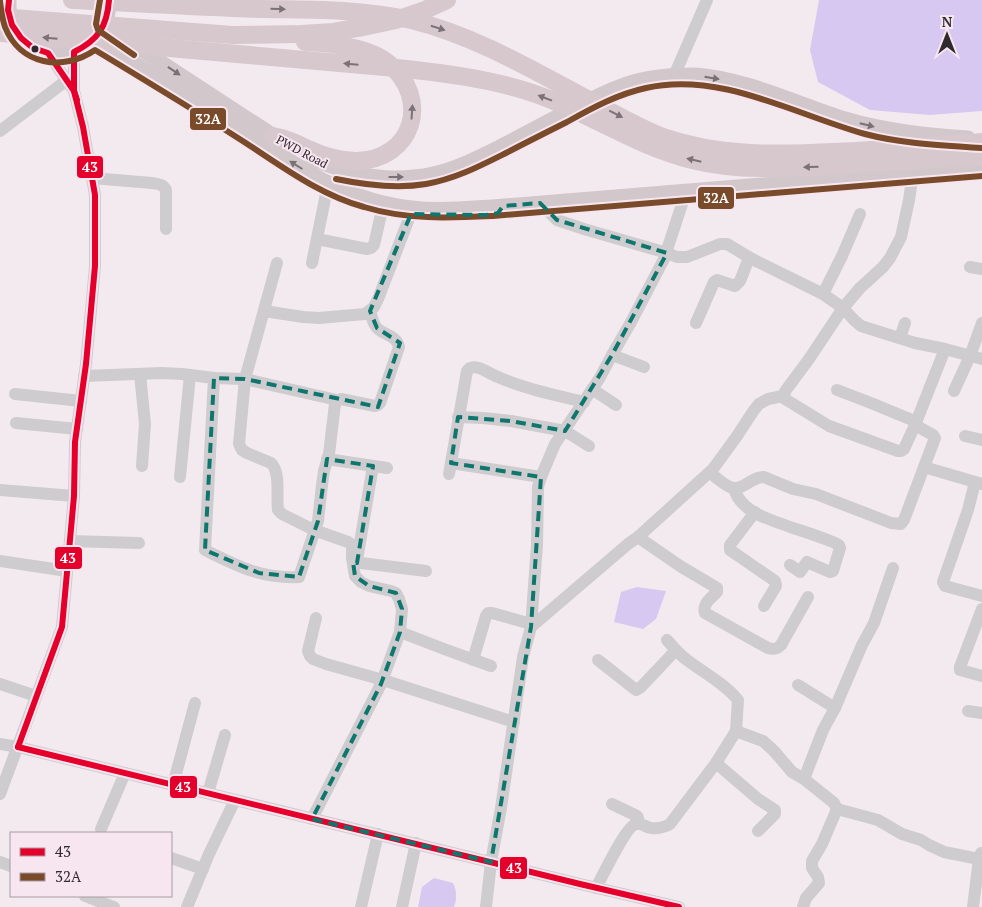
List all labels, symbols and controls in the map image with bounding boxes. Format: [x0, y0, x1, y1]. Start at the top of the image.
one-way arrow [270, 5, 286, 13]
north arrow [922, 10, 972, 60]
text: N [942, 12, 953, 31]
one-way arrow [431, 25, 446, 32]
one-way arrow [41, 33, 57, 41]
unlabelled marker [30, 44, 40, 54]
one-way arrow [343, 60, 359, 68]
one-way arrow [168, 66, 181, 76]
one-way arrow [704, 74, 720, 82]
one-way arrow [537, 94, 552, 102]
one-way arrow [409, 104, 417, 120]
line badge: 32A [189, 107, 227, 131]
text: 32A [195, 109, 222, 128]
one-way arrow [609, 110, 623, 118]
one-way arrow [860, 121, 875, 129]
street label: PWD Road [274, 132, 331, 172]
line badge: 43 [76, 155, 104, 179]
one-way arrow [687, 156, 702, 164]
text: 43 [82, 157, 98, 176]
one-way arrow [290, 161, 303, 170]
one-way arrow [803, 163, 819, 171]
one-way arrow [388, 173, 404, 181]
line badge: 32A [697, 186, 735, 210]
text: 32A [703, 188, 730, 207]
line badge: 43 [54, 546, 83, 570]
text: 43 [60, 548, 76, 567]
line badge: 43 [169, 775, 198, 799]
text: 43 [175, 777, 191, 796]
legend [10, 832, 172, 897]
text: 43 [55, 841, 71, 861]
line badge: 43 [499, 856, 528, 880]
text: 43 [506, 858, 522, 877]
text: 32A [55, 866, 82, 886]

